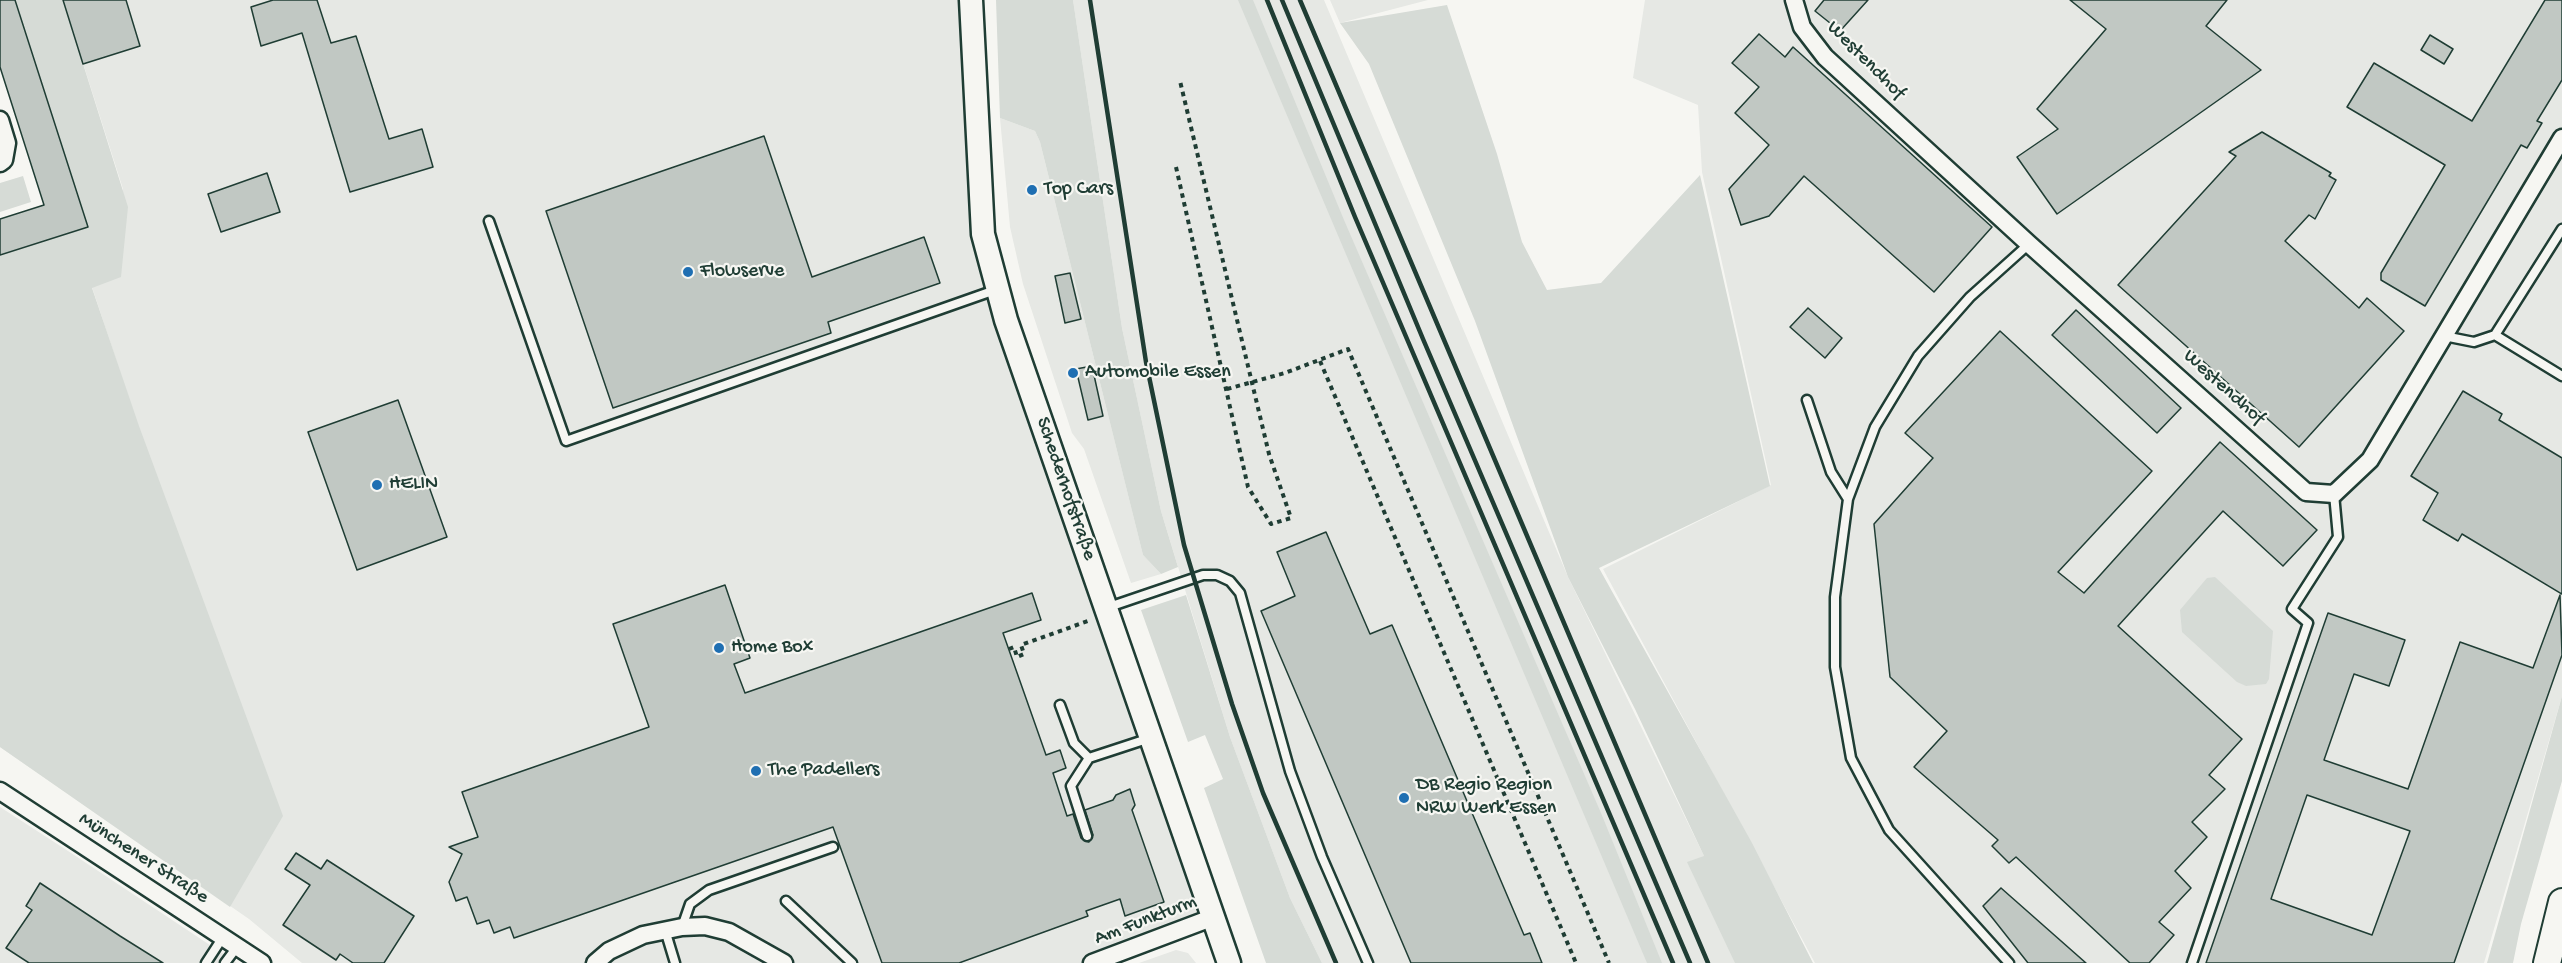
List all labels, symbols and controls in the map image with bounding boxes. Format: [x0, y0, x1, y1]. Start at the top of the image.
street label: Westendhof [1821, 17, 1909, 105]
place label: Top Cars [1044, 178, 1113, 202]
marker: Top Cars [1025, 183, 1039, 197]
place label: Flowserve [700, 260, 784, 284]
marker: Flowserve [681, 265, 695, 279]
street label: Westendhof [2177, 345, 2269, 431]
place label: Automobile Essen [1085, 361, 1231, 385]
marker: Automobile Essen [1066, 366, 1080, 380]
street label: Schederhofstraße [1029, 414, 1101, 564]
place label: HELIN [389, 473, 438, 497]
marker: HELIN [370, 478, 384, 492]
place label: Home Box [731, 636, 813, 660]
marker: Home Box [712, 641, 726, 655]
place label: The Padellers [768, 759, 879, 783]
marker: The Padellers [749, 764, 763, 778]
place label: DB Regio Region NRW Werk Essen [1416, 774, 1556, 821]
marker: DB Regio Region NRW Werk Essen [1397, 791, 1411, 805]
street label: Münchener Straße [73, 808, 213, 910]
street label: Am Funkturm [1091, 891, 1201, 951]

